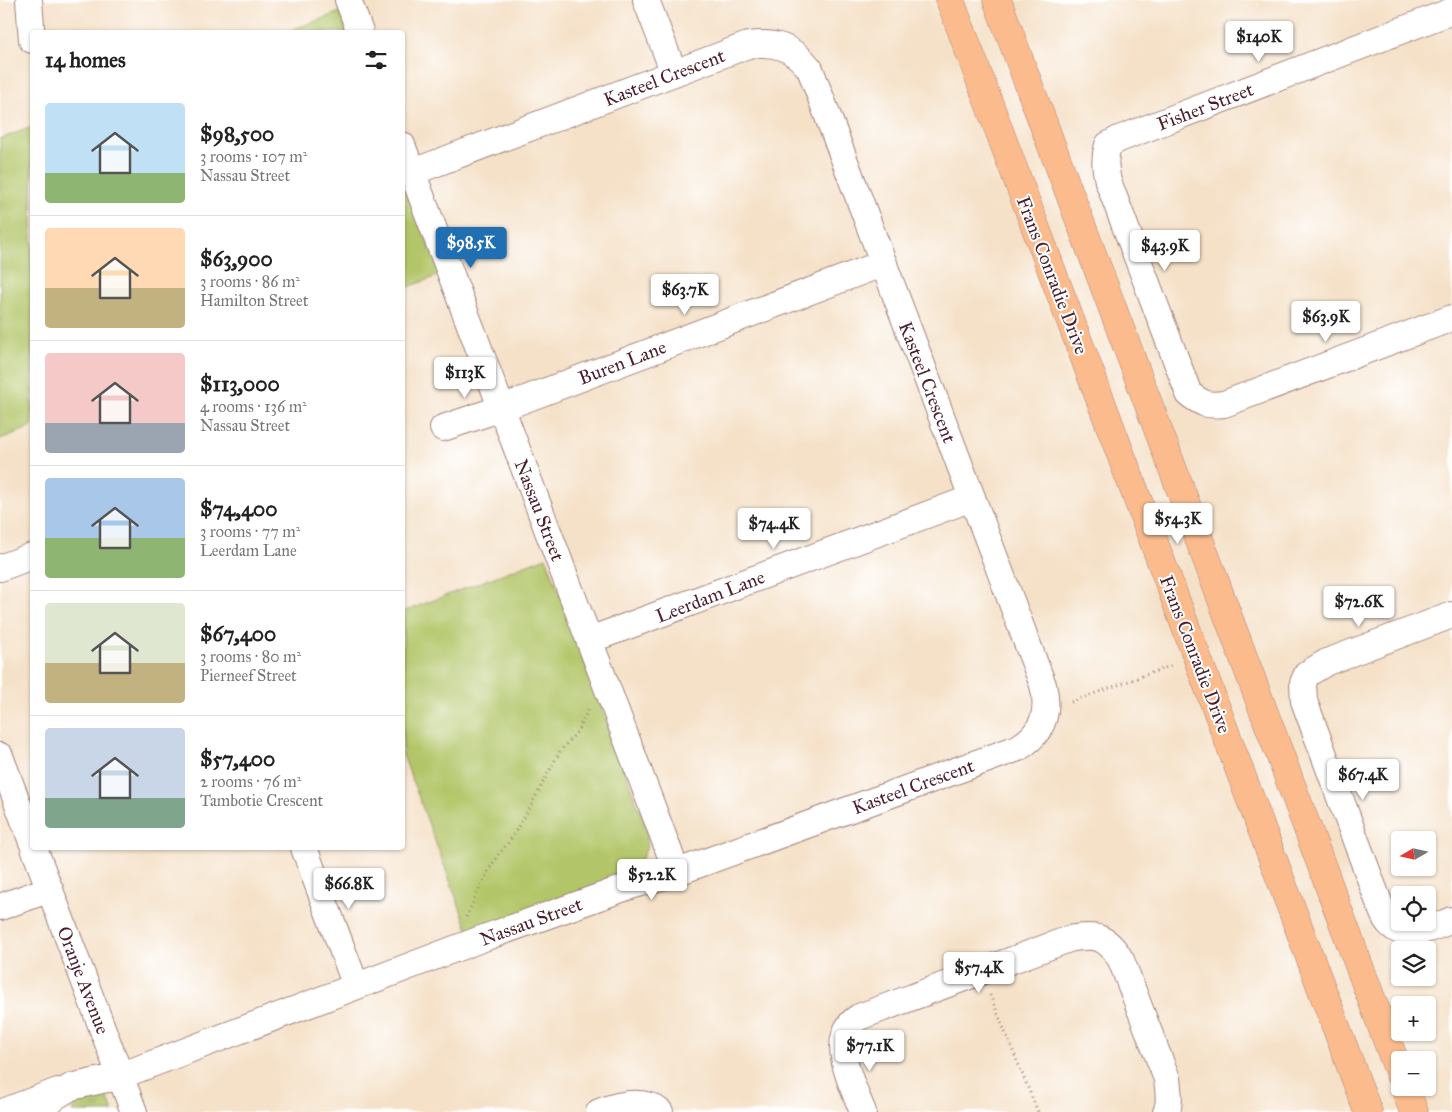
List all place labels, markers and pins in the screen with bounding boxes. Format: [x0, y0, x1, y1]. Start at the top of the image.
pin: $140K [1224, 20, 1294, 63]
pin: $98.5K [430, 226, 512, 269]
pin: $43.9K [1124, 230, 1206, 272]
pin: $63.7K [644, 274, 726, 316]
pin: $63.9K [1285, 300, 1367, 343]
pin: $113K [430, 356, 500, 399]
pin: $54.3K [1137, 502, 1219, 545]
pin: $74.4K [733, 508, 815, 550]
pin: $72.6K [1318, 586, 1400, 628]
pin: $67.4K [1322, 758, 1404, 801]
pin: $52.2K [611, 858, 693, 901]
pin: $66.8K [308, 868, 390, 910]
pin: $57.4K [938, 952, 1020, 994]
pin: $77.1K [829, 1030, 911, 1072]

